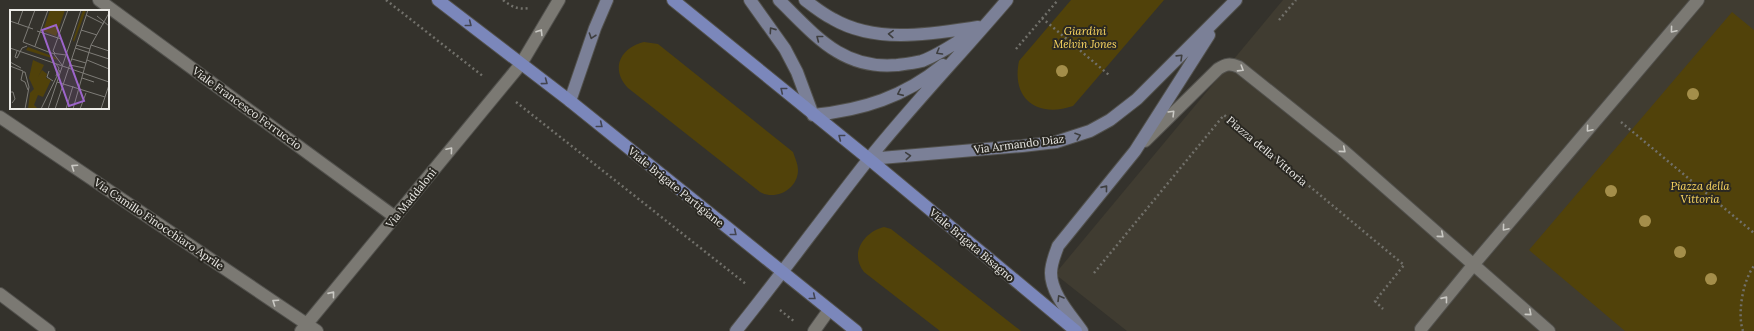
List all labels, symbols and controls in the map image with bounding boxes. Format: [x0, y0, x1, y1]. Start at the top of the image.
inset map [10, 10, 109, 109]
one-way arrow [464, 19, 471, 26]
park label: Giardini Melvin Jones [1053, 24, 1117, 51]
one-way arrow [1671, 25, 1678, 32]
one-way arrow [770, 27, 777, 34]
one-way arrow [535, 29, 543, 36]
one-way arrow [888, 29, 894, 38]
one-way arrow [589, 33, 597, 40]
one-way arrow [816, 36, 823, 43]
one-way arrow [936, 48, 943, 55]
one-way arrow [1175, 54, 1183, 62]
street label: Viale Francesco Ferruccio [189, 63, 304, 152]
one-way arrow [1237, 64, 1244, 71]
one-way arrow [541, 78, 548, 85]
one-way arrow [780, 88, 787, 95]
one-way arrow [897, 88, 905, 96]
one-way arrow [1167, 110, 1175, 118]
street label: Piazza della Vittoria [1224, 113, 1310, 189]
one-way arrow [596, 121, 603, 128]
one-way arrow [1586, 124, 1593, 131]
street label: Via Armando Diaz [972, 131, 1065, 157]
one-way arrow [1074, 132, 1081, 140]
one-way arrow [838, 135, 845, 142]
street label: Viale Brigate Partigiane [624, 143, 727, 230]
one-way arrow [1338, 145, 1345, 152]
one-way arrow [446, 147, 453, 155]
one-way arrow [905, 151, 911, 160]
one-way arrow [71, 164, 78, 172]
street label: Via Maddaloni [382, 165, 439, 231]
street label: Via Camillo Finocchiaro Aprile [91, 175, 227, 273]
park label: Piazza della Vittoria [1670, 179, 1730, 206]
one-way arrow [1101, 186, 1108, 193]
street label: Viale Brigata Bisagno [926, 205, 1017, 285]
one-way arrow [1502, 223, 1509, 230]
one-way arrow [730, 229, 737, 236]
one-way arrow [1436, 231, 1443, 238]
one-way arrow [328, 291, 335, 298]
one-way arrow [809, 292, 816, 299]
one-way arrow [1058, 295, 1065, 302]
one-way arrow [1441, 296, 1448, 303]
one-way arrow [272, 299, 279, 307]
one-way arrow [1524, 309, 1531, 316]

